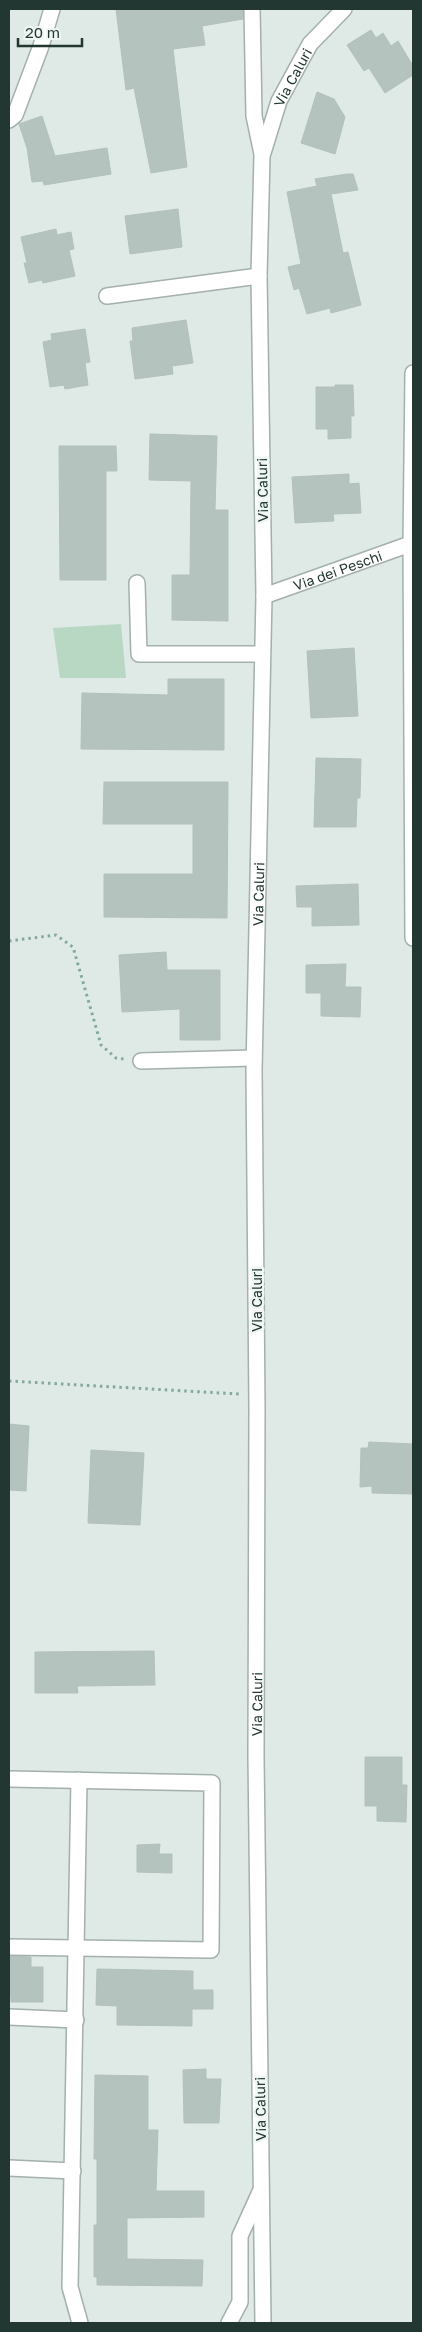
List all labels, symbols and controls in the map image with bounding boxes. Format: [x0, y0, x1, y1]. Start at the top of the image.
scale bar [18, 15, 81, 47]
text: 20 m [25, 23, 60, 41]
street label: Via Caluri [269, 45, 315, 108]
street label: Via Caluri [253, 458, 271, 522]
street label: Via dei Peschi [291, 546, 384, 593]
street label: Via Caluri [249, 862, 267, 926]
street label: Via Caluri [248, 1268, 265, 1332]
street label: Via Caluri [248, 1672, 265, 1736]
street label: Via Caluri [251, 2077, 269, 2141]

